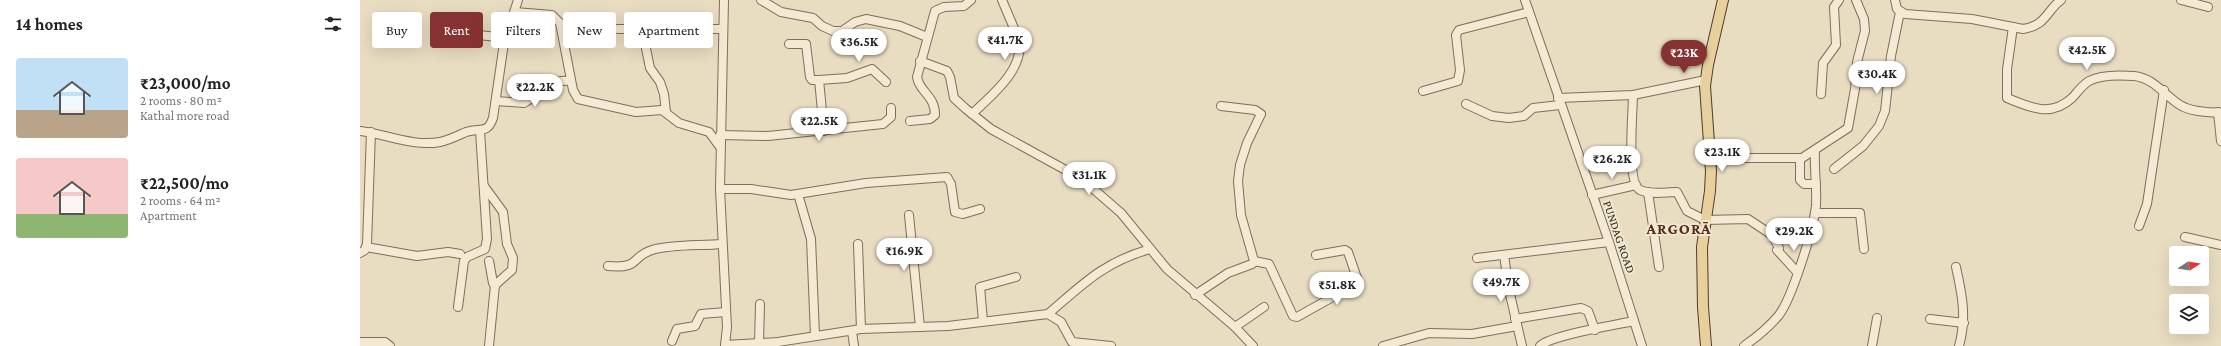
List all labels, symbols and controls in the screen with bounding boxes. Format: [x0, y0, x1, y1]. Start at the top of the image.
chip: Buy [372, 12, 422, 48]
chip: Rent [430, 12, 483, 48]
chip: Filters [491, 12, 555, 48]
chip: New [563, 12, 616, 48]
chip: Apartment [624, 12, 713, 48]
icon: filters [322, 13, 344, 35]
text: 14 homes [16, 15, 83, 34]
pin: ₹41.7K [972, 27, 1038, 61]
pin: ₹36.5K [826, 29, 892, 63]
text: ₹41.7K [987, 32, 1023, 47]
text: ₹36.5K [840, 34, 878, 49]
pin: ₹42.5K [2054, 37, 2120, 71]
pin: ₹23K [1660, 40, 1708, 74]
text: ₹42.5K [2068, 42, 2106, 57]
text: ₹23K [1670, 45, 1698, 60]
pin: ₹30.4K [1844, 61, 1910, 95]
text: ₹30.4K [1857, 66, 1897, 81]
icon: home [48, 74, 96, 122]
text: ₹23,000/mo [140, 74, 231, 93]
pin: ₹22.2K [502, 74, 568, 108]
text: ₹22.2K [516, 79, 554, 94]
text: 2 rooms · 80 m² [140, 93, 222, 108]
text: Kathal more road [140, 108, 230, 123]
pin: ₹22.5K [786, 108, 852, 142]
text: ₹22.5K [800, 113, 838, 128]
pin: ₹23.1K [1689, 139, 1755, 173]
text: ₹23.1K [1704, 144, 1740, 159]
pin: ₹26.2K [1579, 146, 1645, 180]
text: ₹26.2K [1593, 151, 1631, 166]
pin: ₹31.1K [1056, 162, 1122, 196]
text: ₹31.1K [1072, 167, 1106, 182]
icon: home [48, 174, 96, 222]
text: ₹22,500/mo [140, 174, 229, 193]
text: 2 rooms · 64 m² [140, 193, 221, 208]
street label: PUNDAG ROAD [1600, 199, 1638, 275]
text: Apartment [140, 208, 197, 223]
pin: ₹29.2K [1761, 218, 1827, 252]
district label: ARGORĀ [1646, 220, 1711, 237]
text: ₹29.2K [1775, 223, 1813, 238]
pin: ₹16.9K [871, 238, 937, 272]
text: ₹16.9K [885, 243, 923, 258]
north arrow [2169, 246, 2209, 286]
map controls [2169, 246, 2209, 334]
pin: ₹49.7K [1468, 269, 1534, 303]
pin: ₹51.8K [1304, 272, 1370, 306]
text: ₹49.7K [1482, 274, 1520, 289]
text: ₹51.8K [1318, 277, 1356, 292]
button: layers [2169, 294, 2209, 334]

